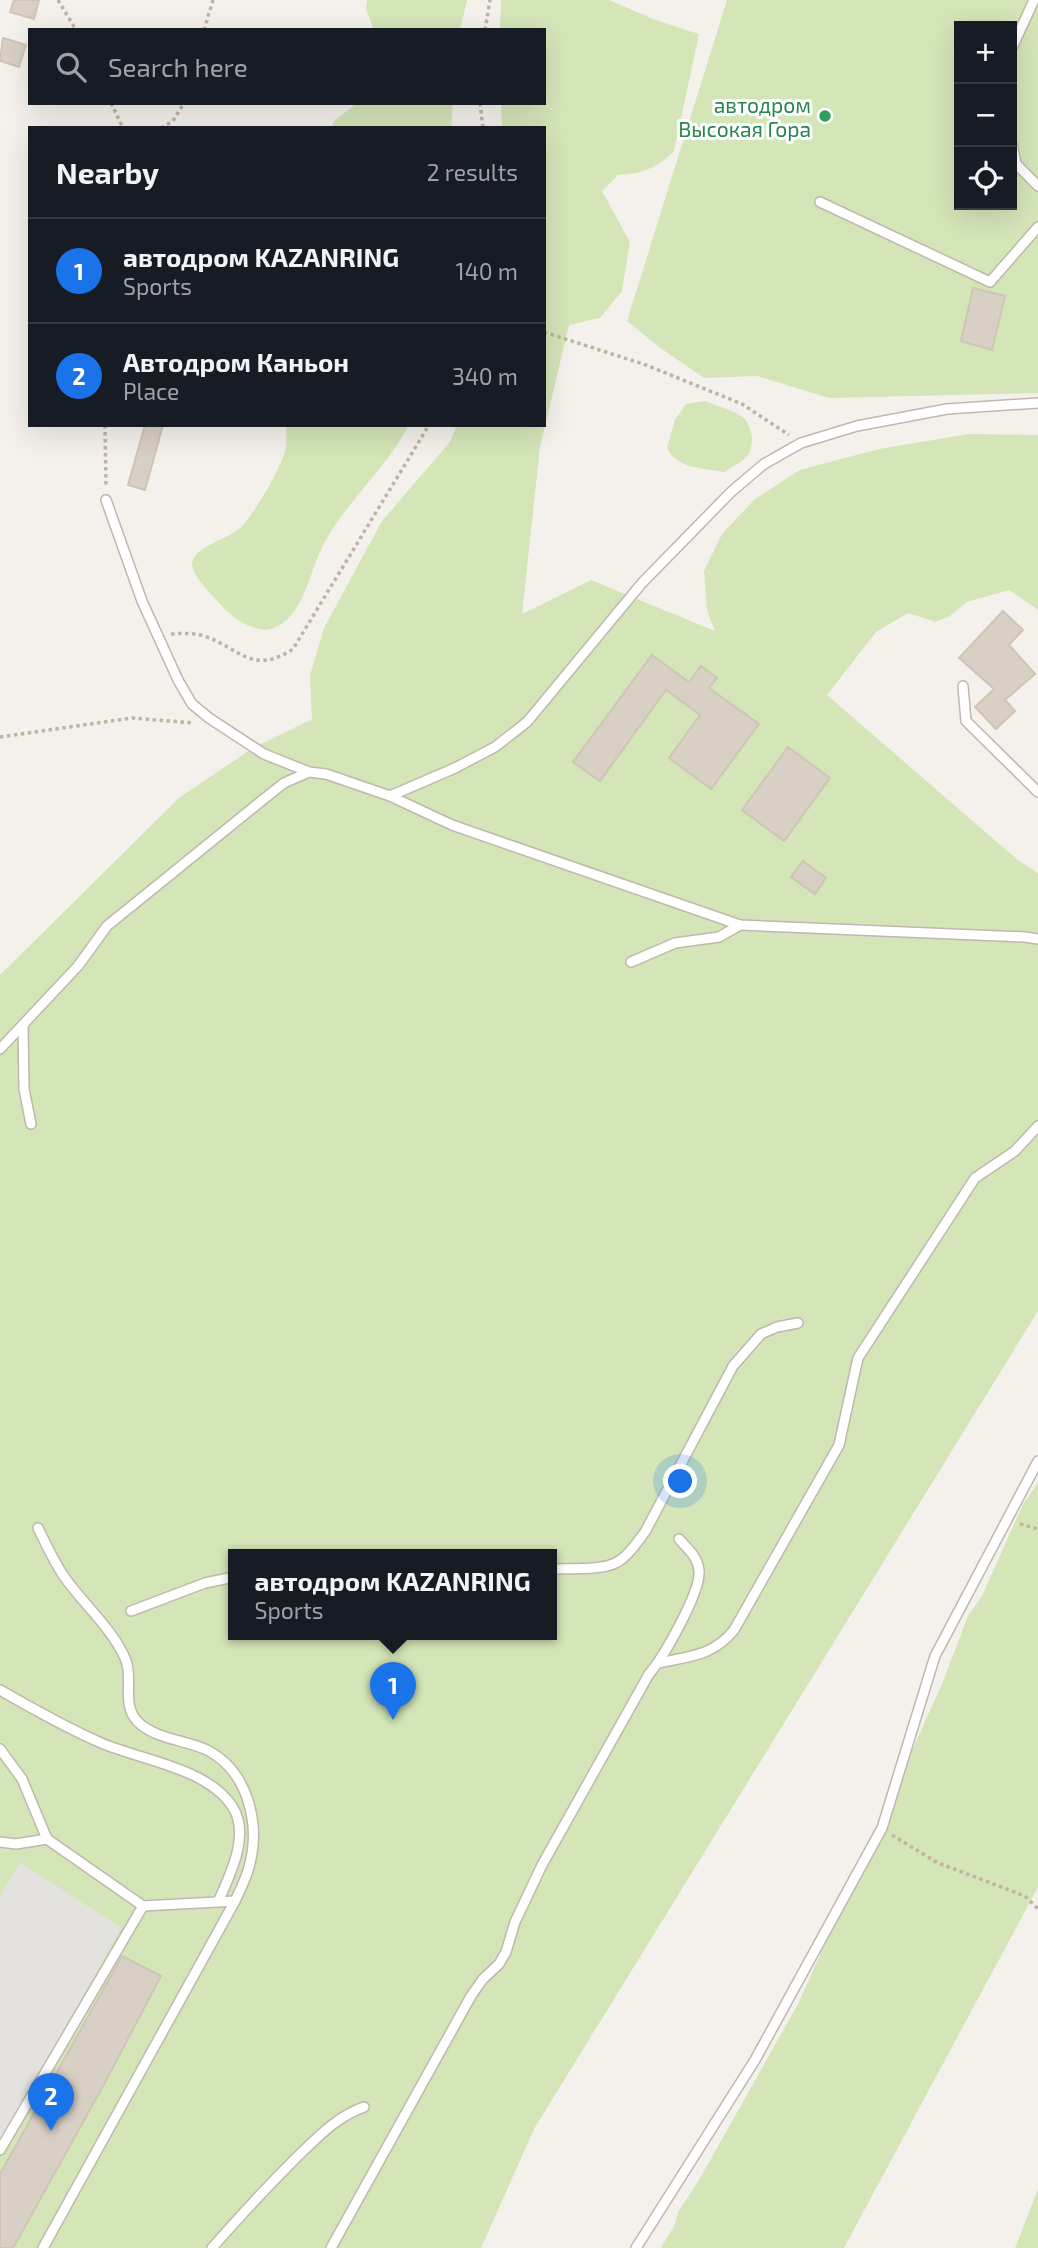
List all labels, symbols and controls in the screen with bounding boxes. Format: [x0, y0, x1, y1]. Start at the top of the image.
map controls [954, 21, 1017, 210]
button: + [954, 21, 1017, 84]
search box [28, 28, 546, 105]
icon: search [52, 48, 90, 86]
text: Search here [108, 51, 248, 82]
button: − [954, 84, 1017, 147]
place label: автодром Высокая Гора [678, 92, 811, 141]
marker: автодром Высокая Гора [817, 108, 833, 124]
button: locate [954, 147, 1017, 210]
text: Nearby [56, 154, 159, 190]
text: 2 results [427, 158, 518, 186]
text: автодром KAZANRING [123, 241, 399, 272]
text: 1 [74, 257, 84, 285]
text: 140 m [456, 257, 518, 285]
text: Sports [123, 272, 192, 300]
text: Автодром Каньон [123, 346, 349, 377]
text: 2 [72, 362, 86, 390]
text: 340 m [452, 362, 518, 390]
text: Place [123, 377, 179, 405]
your location [663, 1464, 697, 1498]
popup [228, 1549, 557, 1640]
text: автодром KAZANRING [254, 1565, 531, 1596]
text: Sports [254, 1596, 323, 1624]
pin: 1 [370, 1662, 416, 1720]
pin: 2 [28, 2073, 74, 2131]

